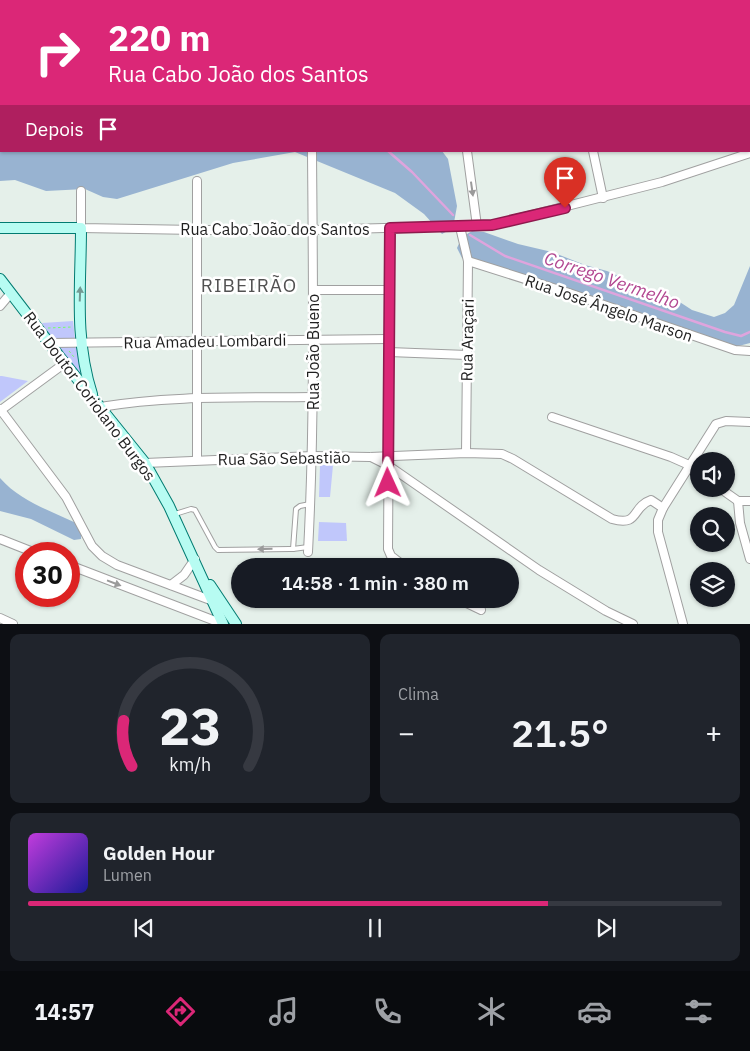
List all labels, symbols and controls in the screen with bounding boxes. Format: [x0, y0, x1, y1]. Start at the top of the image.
text: 220 m [108, 15, 211, 61]
icon: right [25, 20, 90, 85]
text: Rua Cabo João dos Santos [108, 59, 369, 88]
icon: arrive [94, 115, 122, 143]
text: Depois [25, 117, 84, 141]
pin [544, 157, 586, 208]
icon: arrive [551, 164, 579, 192]
one-way arrow [468, 181, 476, 197]
street label: Rua Cabo João dos Santos [180, 219, 370, 239]
water label: Corrego Vermelho [541, 246, 683, 314]
street label: Rua José Ângelo Marson [523, 270, 695, 346]
district label: RIBEIRÃO [201, 273, 297, 297]
one-way arrow [77, 285, 85, 301]
street label: Rua João Bueno [303, 294, 323, 410]
street label: Rua Araçari [456, 298, 478, 382]
street label: Rua Doutor Coriolano Burgos [20, 307, 160, 485]
street label: Rua Amadeu Lombardi [123, 330, 287, 352]
street label: Rua São Sebastião [217, 447, 351, 469]
map controls [690, 452, 735, 607]
button: sound [690, 452, 735, 497]
position arrow [361, 456, 413, 508]
button: search [690, 507, 735, 552]
speed limit sign: 30 [15, 542, 80, 607]
one-way arrow [256, 546, 272, 554]
button: layers [690, 562, 735, 607]
text: 14:58 · 1 min · 380 m [281, 571, 469, 595]
one-way arrow [107, 579, 122, 587]
text: Clima [398, 684, 439, 704]
text: 23 [159, 692, 221, 759]
text: 21.5° [511, 708, 609, 757]
text: − [398, 714, 415, 751]
text: + [705, 714, 722, 751]
text: km/h [169, 753, 211, 776]
text: Golden Hour [103, 841, 215, 865]
text: Lumen [103, 865, 152, 885]
icon: previous [130, 914, 158, 942]
icon: pause [361, 914, 389, 942]
icon: next [592, 914, 620, 942]
icon: directions [163, 994, 198, 1029]
icon: music [266, 994, 301, 1029]
icon: phone [370, 994, 405, 1029]
icon: climate [474, 994, 509, 1029]
icon: car [577, 994, 612, 1029]
icon: filters [681, 994, 716, 1029]
text: 14:57 [34, 997, 94, 1026]

